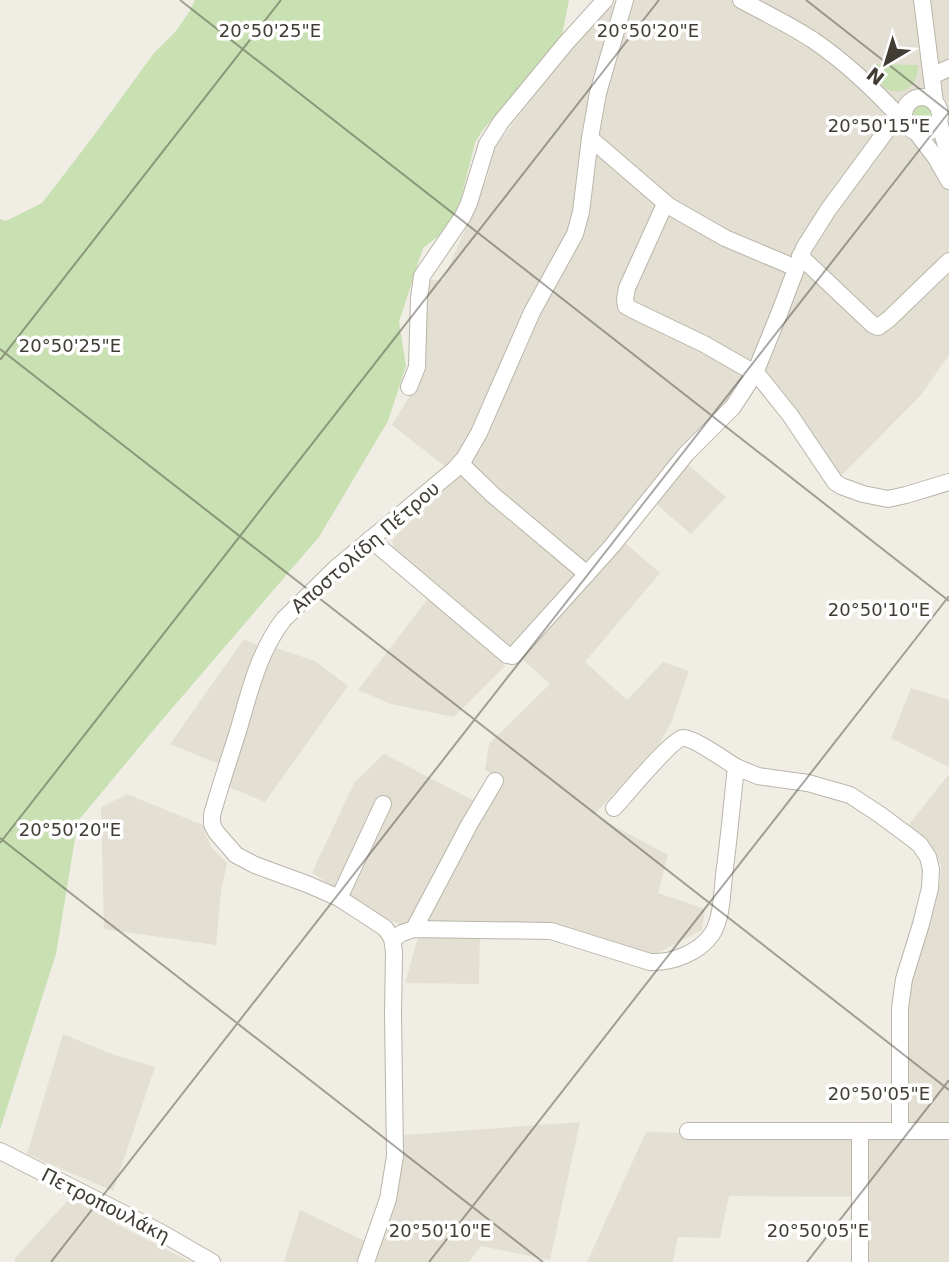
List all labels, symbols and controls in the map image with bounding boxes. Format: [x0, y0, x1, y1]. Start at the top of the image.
text: 20°50'25"E [219, 20, 321, 41]
text: 20°50'20"E [597, 20, 699, 41]
north arrow [851, 28, 921, 98]
text: N [862, 63, 889, 90]
text: 20°50'15"E [828, 115, 930, 136]
text: 20°50'25"E [19, 335, 121, 356]
street label: Αποστολίδη Πέτρου [286, 477, 444, 617]
text: 20°50'10"E [828, 599, 930, 620]
text: 20°50'20"E [19, 819, 121, 840]
text: 20°50'05"E [828, 1083, 930, 1104]
street label: Πετροπουλάκη [38, 1163, 174, 1247]
text: 20°50'10"E [389, 1220, 491, 1241]
text: 20°50'05"E [767, 1220, 869, 1241]

